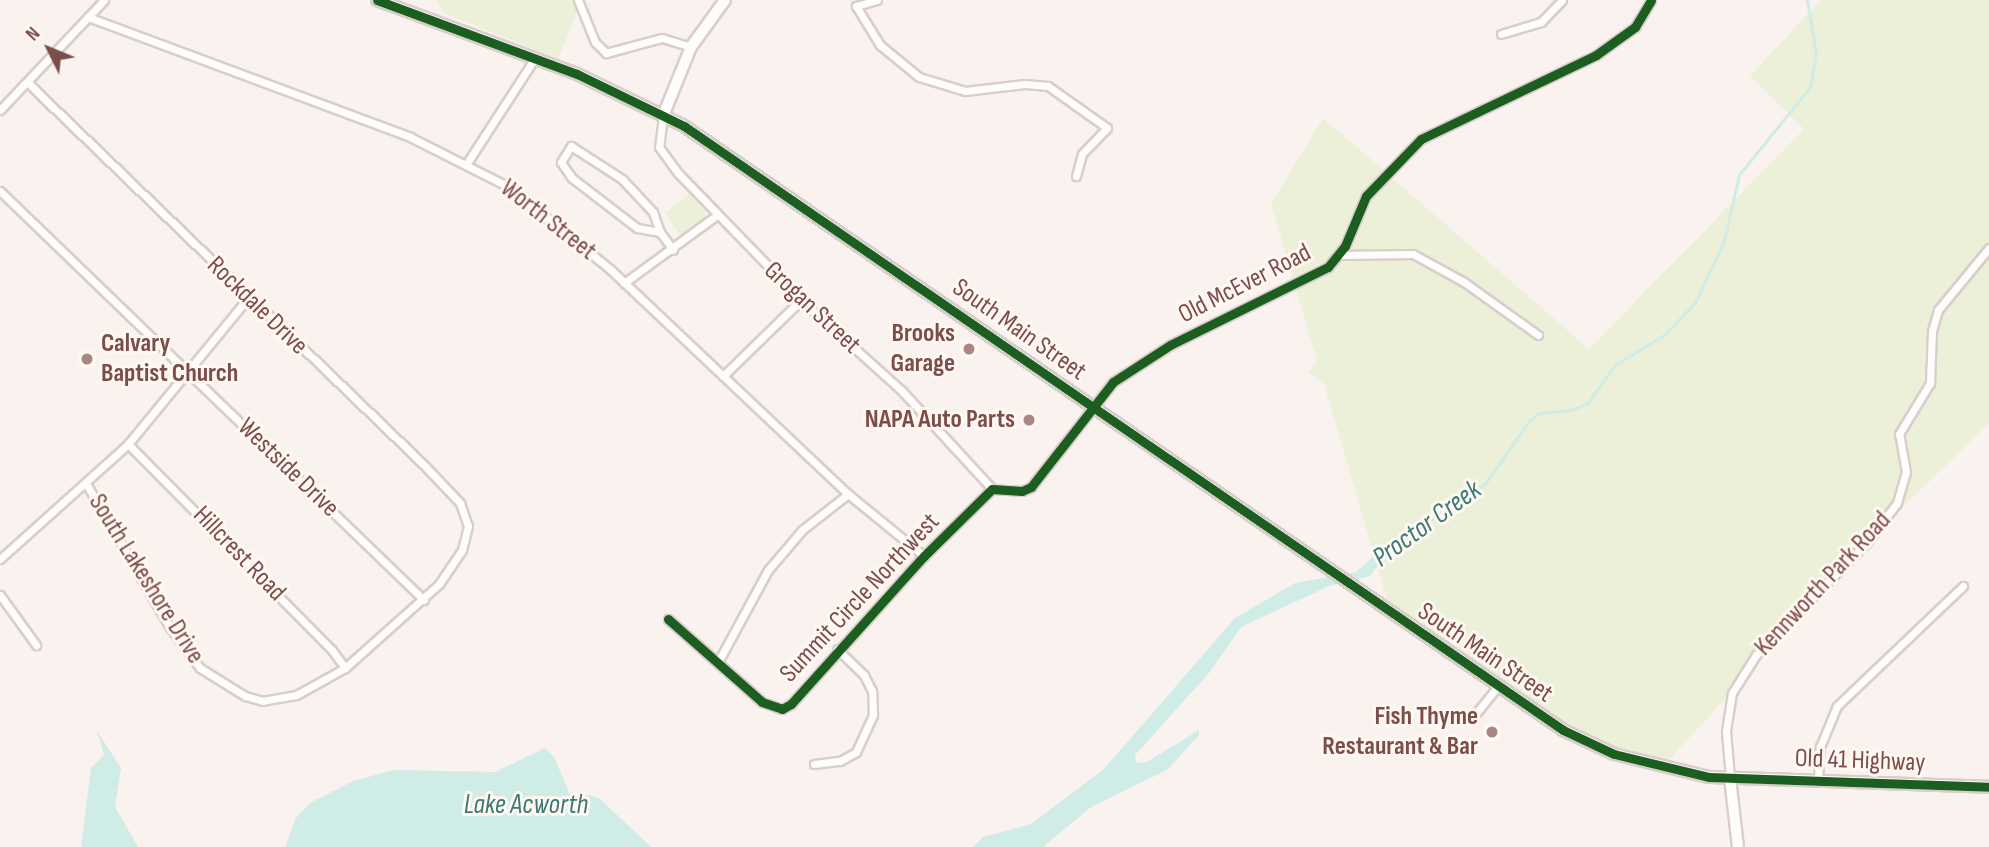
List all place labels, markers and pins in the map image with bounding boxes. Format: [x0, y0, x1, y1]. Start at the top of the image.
place label: Brooks Garage [891, 318, 955, 380]
place label: Calvary Baptist Church [101, 328, 238, 390]
marker: Brooks Garage [961, 341, 977, 357]
marker: Calvary Baptist Church [79, 351, 95, 367]
place label: NAPA Auto Parts [865, 404, 1015, 436]
marker: NAPA Auto Parts [1021, 412, 1037, 428]
place label: Fish Thyme Restaurant & Bar [1322, 701, 1478, 762]
marker: Fish Thyme Restaurant & Bar [1484, 724, 1500, 740]

